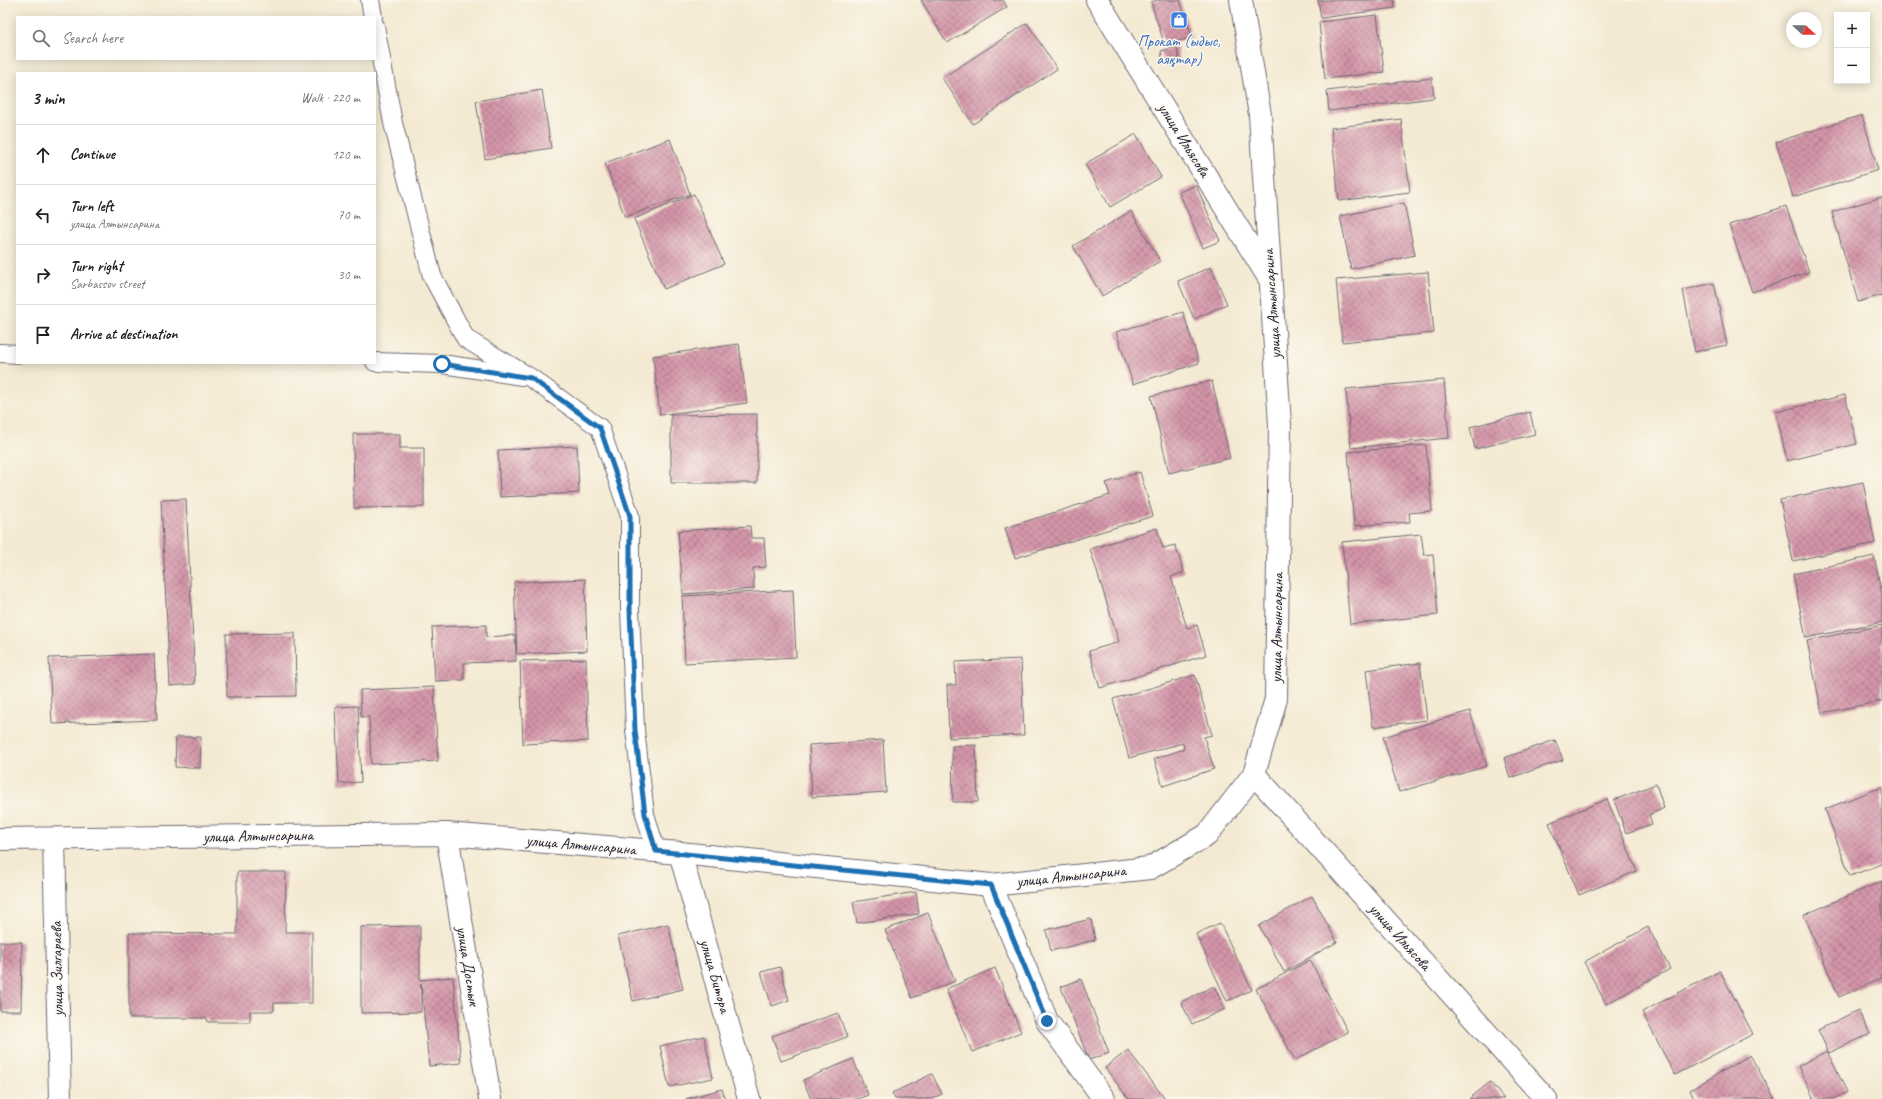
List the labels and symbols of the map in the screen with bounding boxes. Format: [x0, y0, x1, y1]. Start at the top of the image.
shop icon: Прокат (ыдыс, аяқтар) [1169, 10, 1189, 30]
north arrow [1786, 12, 1822, 48]
place label: Прокат (ыдыс, аяқтар) [1137, 31, 1221, 69]
street label: улица Ильясова [1153, 98, 1215, 182]
street label: улица Алтынсарина [1258, 247, 1286, 361]
route start [433, 355, 451, 373]
street label: улица Алтынсарина [1266, 571, 1288, 684]
street label: улица Алтынсарина [202, 825, 315, 847]
street label: улица Алтынсарина [524, 830, 638, 860]
street label: улица Алтынсарина [1014, 860, 1128, 892]
street label: улица Ильясова [1364, 899, 1436, 976]
street label: улица Зилгараева [46, 920, 68, 1017]
street label: улица Достык [452, 924, 484, 1009]
street label: улица Битора [695, 936, 735, 1017]
route end [1038, 1012, 1056, 1030]

